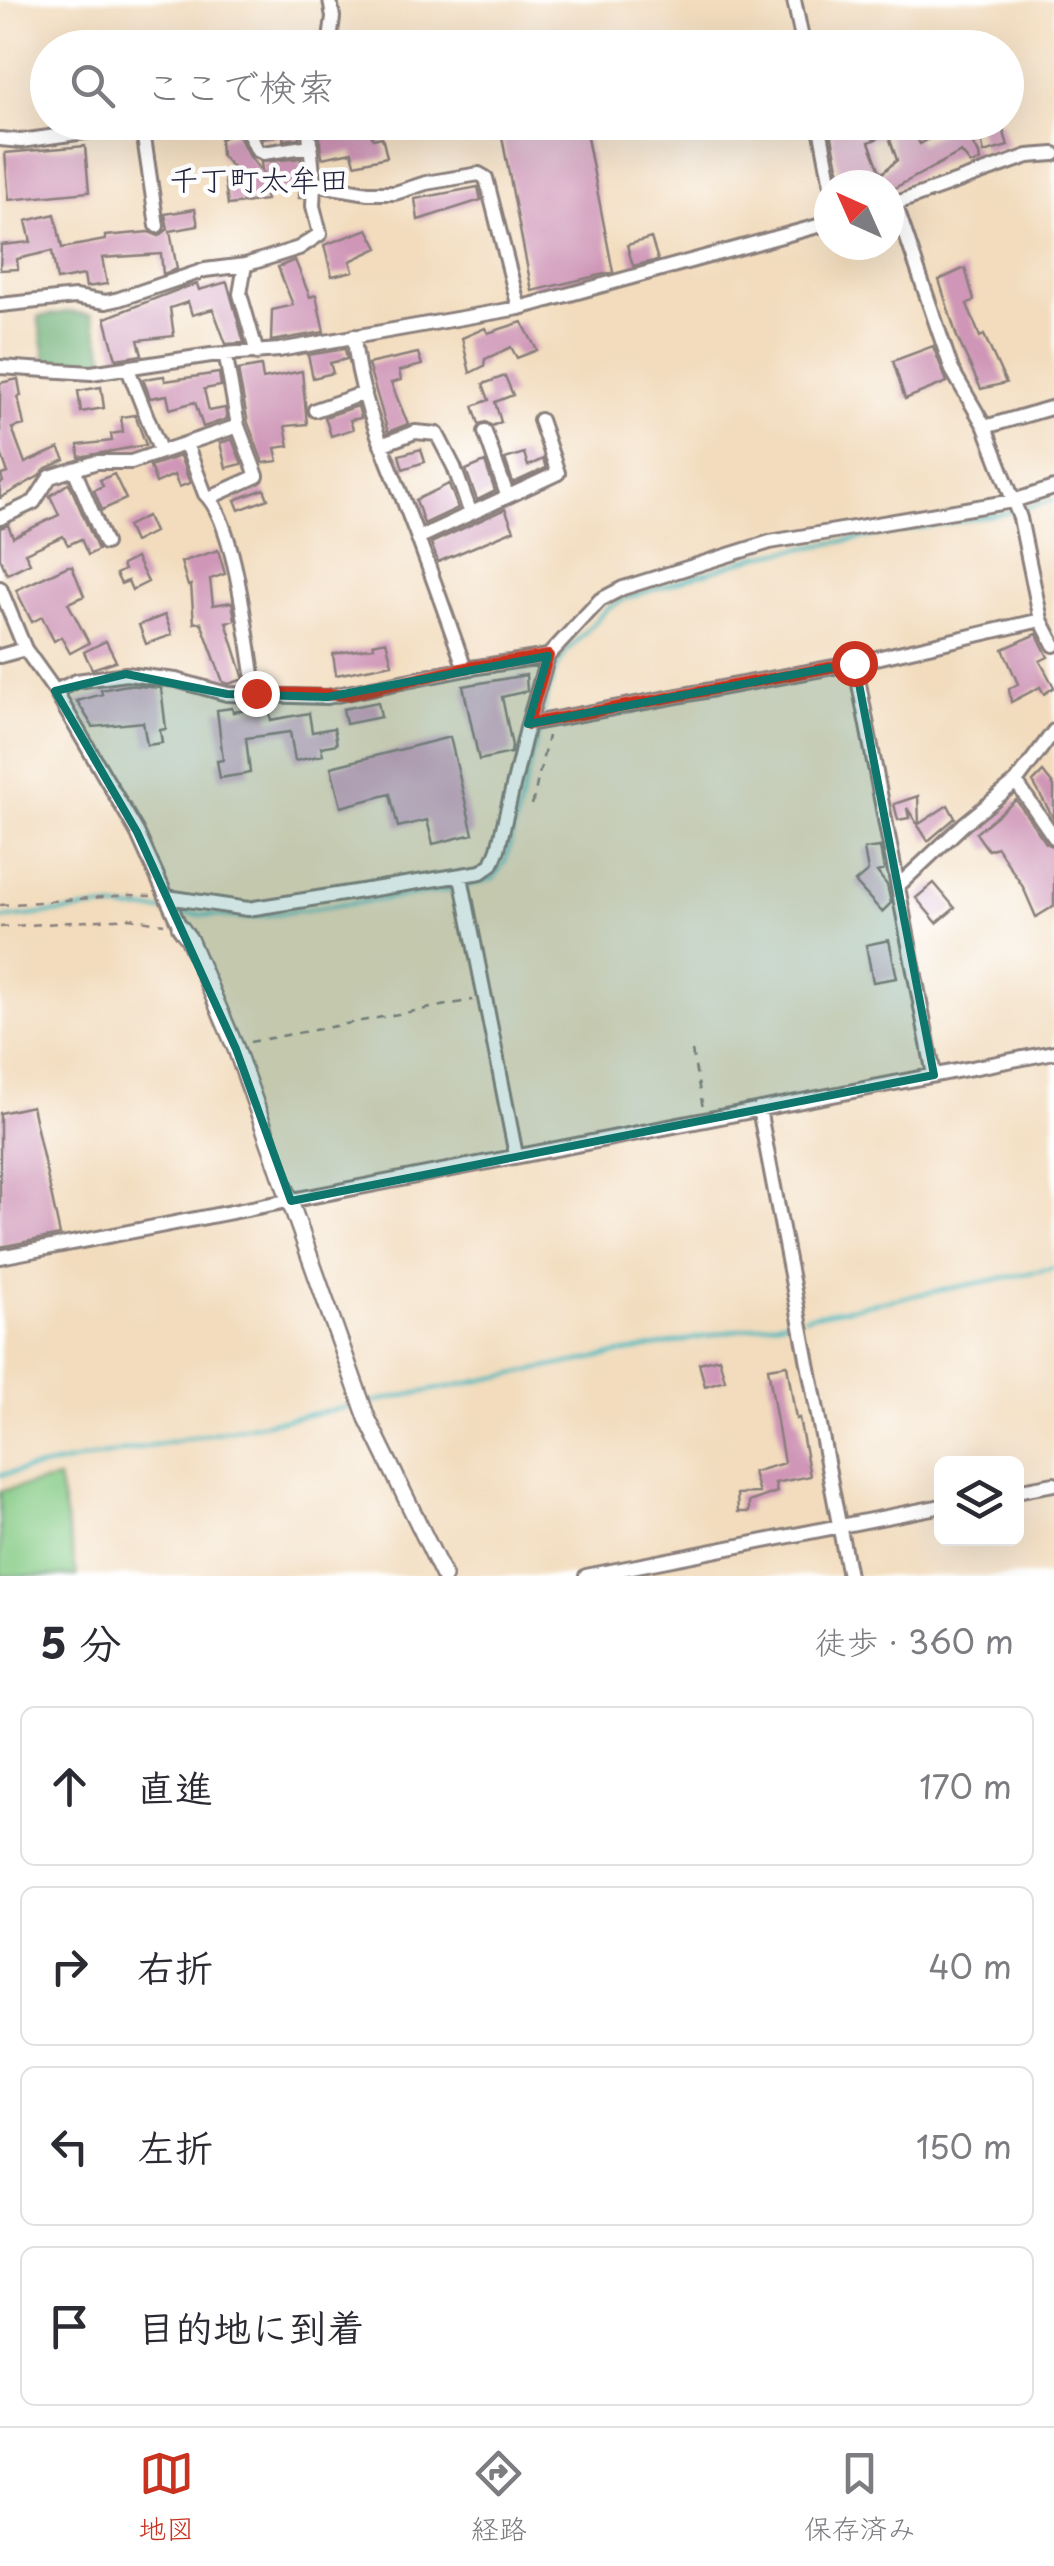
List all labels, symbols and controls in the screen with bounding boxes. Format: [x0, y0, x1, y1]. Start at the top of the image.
search box [30, 30, 1024, 140]
text: ここで検索 [145, 57, 335, 114]
icon: search [65, 58, 120, 113]
district label: 千丁町太牟田 [169, 156, 349, 201]
north arrow [814, 170, 904, 260]
route start [832, 641, 878, 687]
route end [234, 671, 280, 717]
map controls [934, 1456, 1024, 1546]
button: layers [934, 1456, 1024, 1546]
text: 5 分 [40, 1610, 122, 1673]
text: 徒歩 · 360 m [815, 1617, 1014, 1665]
text: 直進 [137, 1758, 213, 1815]
icon: ahead [42, 1759, 97, 1814]
text: 170 m [919, 1762, 1012, 1810]
text: 右折 [137, 1938, 213, 1995]
icon: right [42, 1939, 97, 1994]
text: 40 m [928, 1942, 1012, 1990]
text: 左折 [137, 2118, 213, 2175]
icon: left [42, 2119, 97, 2174]
text: 150 m [916, 2122, 1012, 2170]
text: 目的地に到着 [137, 2298, 365, 2355]
icon: arrive [42, 2299, 97, 2354]
tab: 地図 [138, 2446, 194, 2549]
tab: 経路 [471, 2446, 527, 2549]
tab: 保存済み [804, 2446, 916, 2549]

